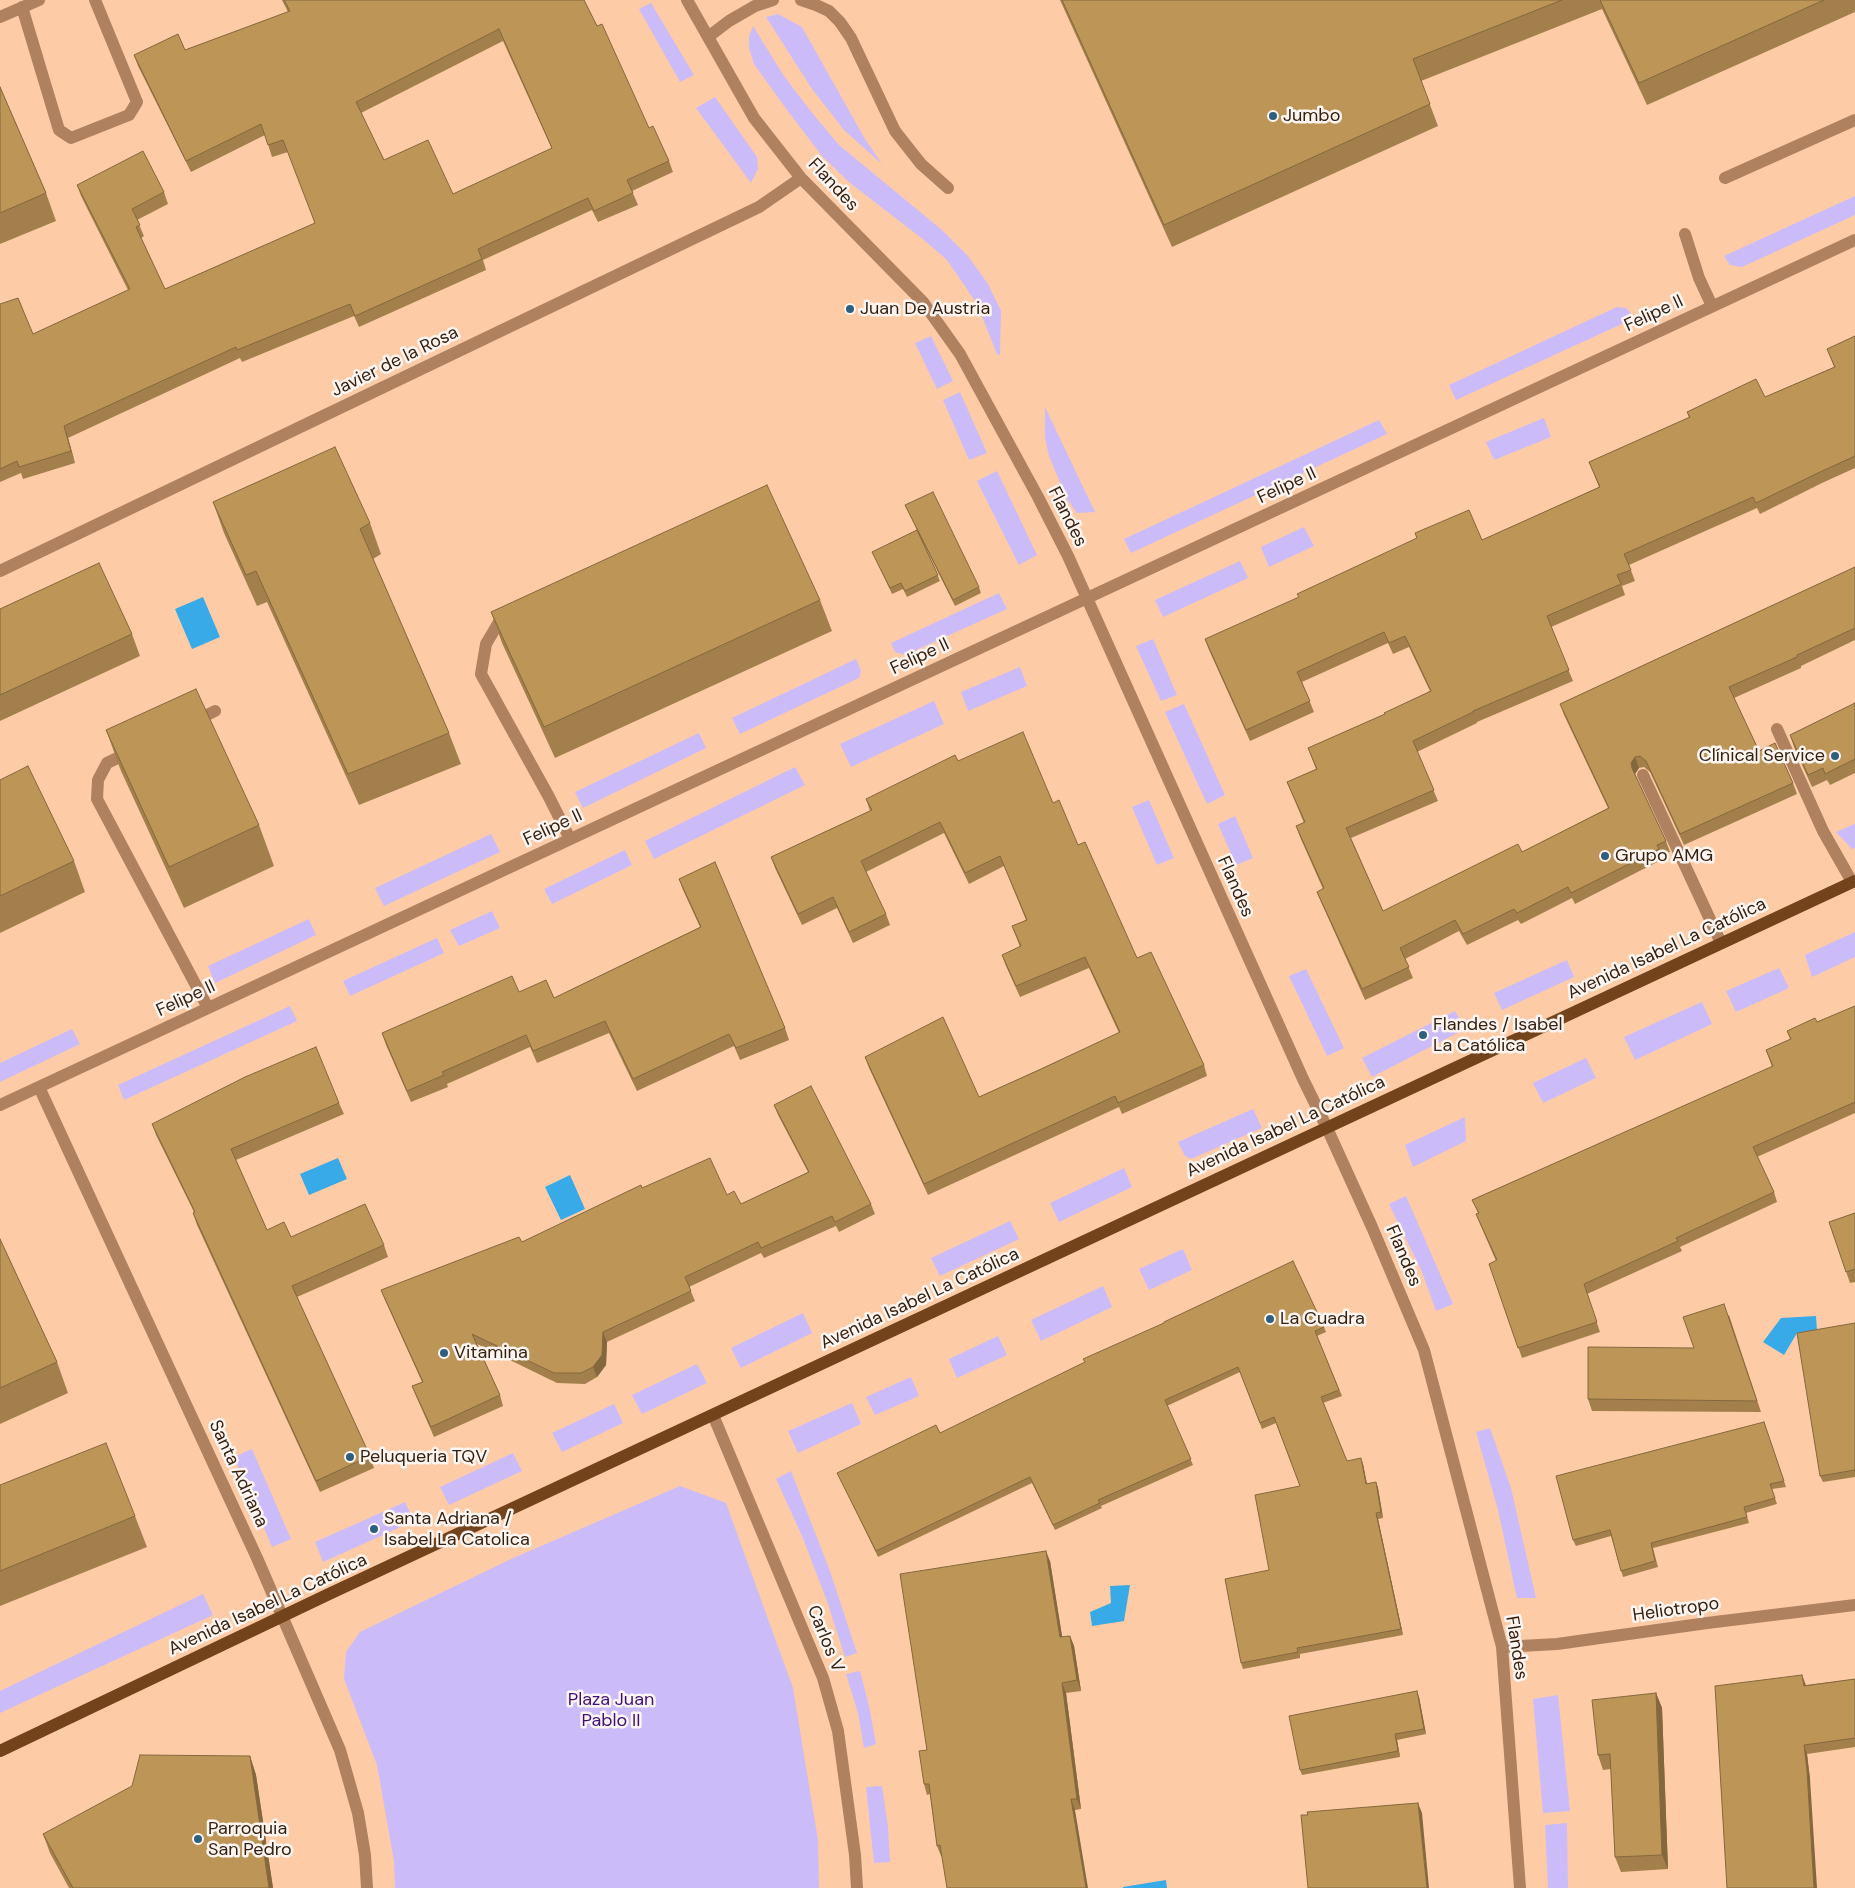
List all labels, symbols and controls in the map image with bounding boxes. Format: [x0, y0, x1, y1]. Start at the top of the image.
place label: Jumbo [1283, 105, 1340, 127]
marker: Jumbo [1267, 110, 1279, 122]
street label: Flandes [803, 154, 863, 216]
street label: Felipe II [1621, 291, 1687, 337]
place label: Juan De Austria [860, 298, 990, 320]
marker: Juan De Austria [844, 303, 856, 315]
street label: Javier de la Rosa [328, 322, 462, 402]
street label: Felipe II [1254, 463, 1320, 509]
street label: Flandes [1043, 483, 1091, 551]
street label: Felipe II [887, 634, 953, 680]
place label: Clínical Service [1699, 745, 1825, 767]
marker: Clínical Service [1829, 750, 1841, 762]
street label: Felipe II [520, 805, 586, 851]
place label: Grupo AMG [1615, 845, 1713, 867]
marker: Grupo AMG [1599, 850, 1611, 862]
street label: Flandes [1212, 853, 1258, 921]
street label: Avenida Isabel La Católica [1564, 893, 1770, 1005]
street label: Felipe II [153, 976, 219, 1022]
place label: Flandes / Isabel La Católica [1433, 1014, 1562, 1056]
marker: Flandes / Isabel La Católica [1417, 1029, 1429, 1041]
street label: Avenida Isabel La Católica [1183, 1071, 1389, 1183]
street label: Flandes [1380, 1222, 1426, 1290]
street label: Avenida Isabel La Católica [817, 1243, 1023, 1355]
place label: La Cuadra [1280, 1308, 1365, 1330]
marker: La Cuadra [1264, 1313, 1276, 1325]
place label: Vitamina [454, 1342, 528, 1364]
marker: Vitamina [438, 1347, 450, 1359]
street label: Santa Adriana [204, 1417, 272, 1531]
place label: Peluqueria TQV [360, 1446, 487, 1468]
marker: Peluqueria TQV [344, 1451, 356, 1463]
place label: Santa Adriana / Isabel La Catolica [384, 1508, 530, 1550]
marker: Santa Adriana / Isabel La Catolica [368, 1523, 380, 1535]
street label: Avenida Isabel La Católica [165, 1549, 371, 1661]
street label: Heliotropo [1631, 1593, 1721, 1627]
street label: Carlos V [802, 1603, 848, 1675]
street label: Flandes [1500, 1615, 1532, 1681]
park label: Plaza Juan Pablo II [568, 1689, 654, 1732]
place label: Parroquia San Pedro [208, 1818, 292, 1860]
marker: Parroquia San Pedro [192, 1833, 204, 1845]

